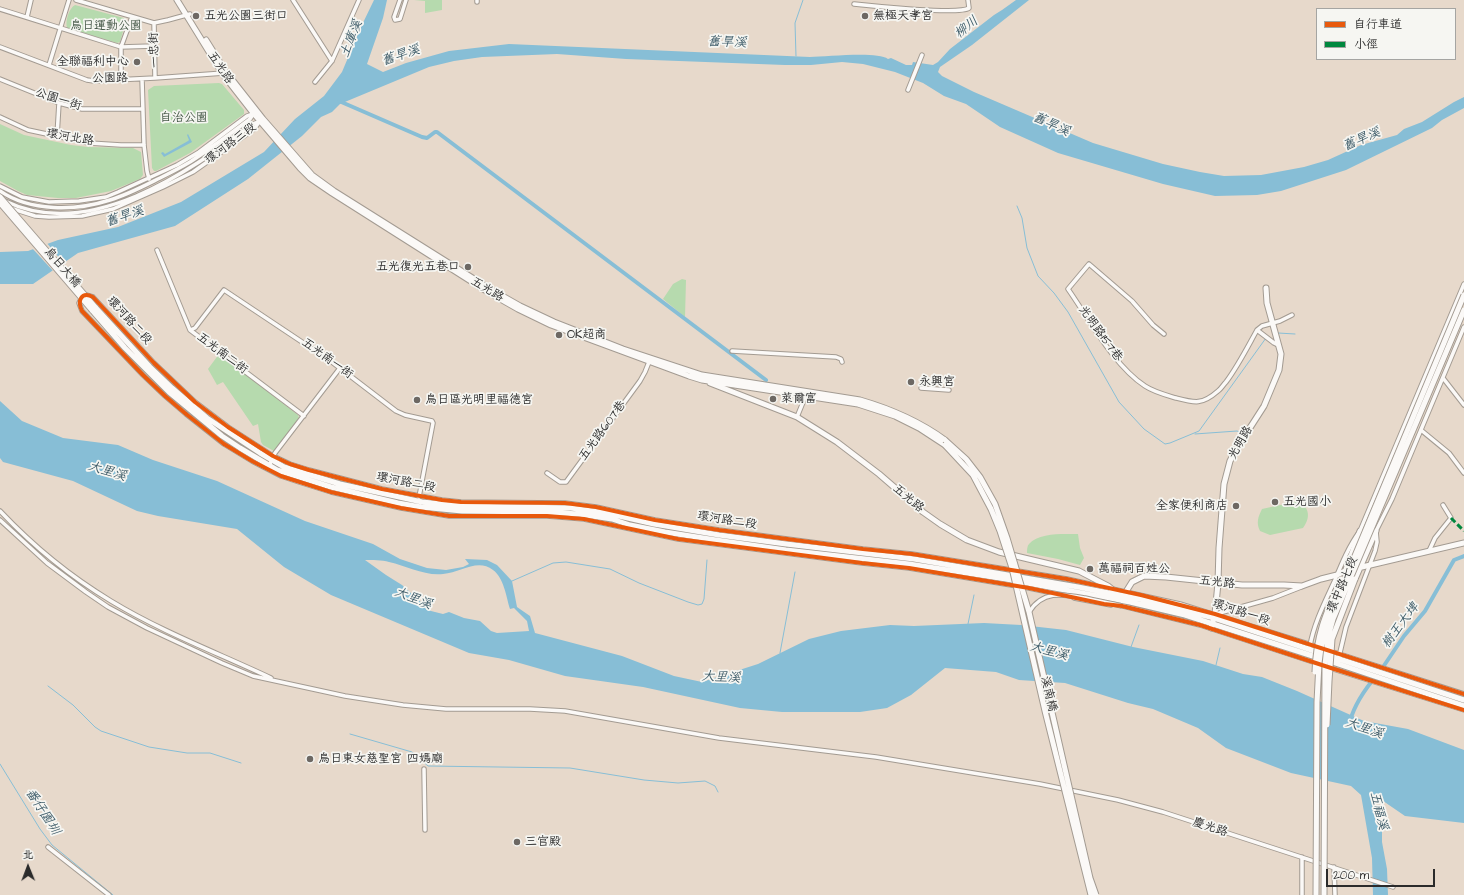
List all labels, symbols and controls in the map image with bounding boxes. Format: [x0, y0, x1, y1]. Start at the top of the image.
legend [1316, 8, 1456, 60]
place label: 五光公園三街口 [204, 9, 288, 23]
place label: 無極天孝宮 [873, 9, 933, 23]
marker: 五光公園三街口 [191, 11, 201, 21]
marker: 無極天孝宮 [860, 11, 870, 21]
water label: 柳川 [952, 14, 982, 42]
text: 自行車道 [1354, 16, 1402, 33]
water label: 土庫溪 [338, 18, 366, 60]
park label: 烏日運動公園 [70, 19, 142, 33]
street label: 一忠街 [147, 32, 163, 68]
water label: 舊旱溪 [707, 35, 747, 51]
text: 小徑 [1354, 36, 1378, 53]
water label: 舊旱溪 [380, 43, 422, 69]
street label: 五光路 [204, 49, 236, 87]
place label: 全聯福利中心 [57, 55, 129, 69]
marker: 全聯福利中心 [132, 57, 142, 67]
street label: 公園路 [92, 71, 128, 87]
street label: 公園一街 [33, 86, 83, 114]
water label: 舊旱溪 [1030, 110, 1072, 140]
park label: 自治公園 [160, 111, 208, 125]
street label: 環河路三段 [203, 120, 259, 168]
water label: 舊旱溪 [1341, 125, 1383, 155]
street label: 環河北路 [45, 127, 95, 149]
water label: 舊旱溪 [104, 204, 146, 230]
street label: 烏日大橋 [41, 245, 83, 291]
place label: 五光復光五巷口 [376, 260, 460, 274]
marker: 五光復光五巷口 [463, 262, 473, 272]
street label: 五光路 [468, 275, 506, 305]
street label: 環河路二段 [104, 294, 154, 348]
street label: 光明路157巷 [1075, 303, 1125, 365]
place label: OK超商 [567, 328, 606, 342]
street label: 五光南二街 [194, 330, 250, 378]
marker: OK超商 [554, 330, 564, 340]
street label: 五光南一街 [298, 336, 356, 382]
place label: 永興宮 [919, 375, 955, 389]
marker: 永興宮 [906, 377, 916, 387]
place label: 萊爾富 [781, 392, 817, 406]
place label: 烏日區光明里福德宮 [425, 393, 533, 407]
marker: 萊爾富 [768, 394, 778, 404]
marker: 烏日區光明里福德宮 [412, 395, 422, 405]
street label: 五光路607巷 [576, 398, 630, 464]
street label: 光明路 [1226, 424, 1256, 462]
water label: 大里溪 [86, 459, 128, 485]
street label: 環河路二段 [375, 470, 437, 496]
street label: 五光路 [890, 482, 926, 516]
place label: 五光國小 [1283, 495, 1331, 509]
marker: 五光國小 [1270, 497, 1280, 507]
place label: 全家便利商店 [1156, 499, 1228, 513]
marker: 全家便利商店 [1231, 501, 1241, 511]
street label: 環河路二段 [696, 509, 758, 533]
street label: 環中路七段 [1325, 555, 1361, 615]
place label: 萬福祠百姓公 [1098, 562, 1170, 576]
marker: 萬福祠百姓公 [1085, 564, 1095, 574]
street label: 五光路 [1198, 574, 1236, 592]
water label: 大里溪 [392, 585, 434, 613]
street label: 環河路一段 [1210, 597, 1272, 629]
water label: 樹王大埤 [1379, 601, 1423, 651]
water label: 大里溪 [1028, 639, 1070, 665]
water label: 大里溪 [701, 669, 741, 687]
street label: 溪南橋 [1037, 675, 1059, 713]
water label: 大里溪 [1343, 715, 1385, 743]
place label: 烏日東女慈聖宮 四媽廟 [318, 752, 443, 766]
marker: 烏日東女慈聖宮 四媽廟 [305, 754, 315, 764]
water label: 番仔園圳 [21, 786, 63, 838]
water label: 五福溪 [1366, 790, 1390, 832]
street label: 慶光路 [1191, 816, 1229, 840]
place label: 三官殿 [525, 835, 561, 849]
marker: 三官殿 [512, 837, 522, 847]
north arrow [8, 847, 48, 887]
text: 北 [22, 847, 33, 862]
scale bar [1328, 861, 1437, 887]
text: 200 m [1333, 867, 1369, 884]

